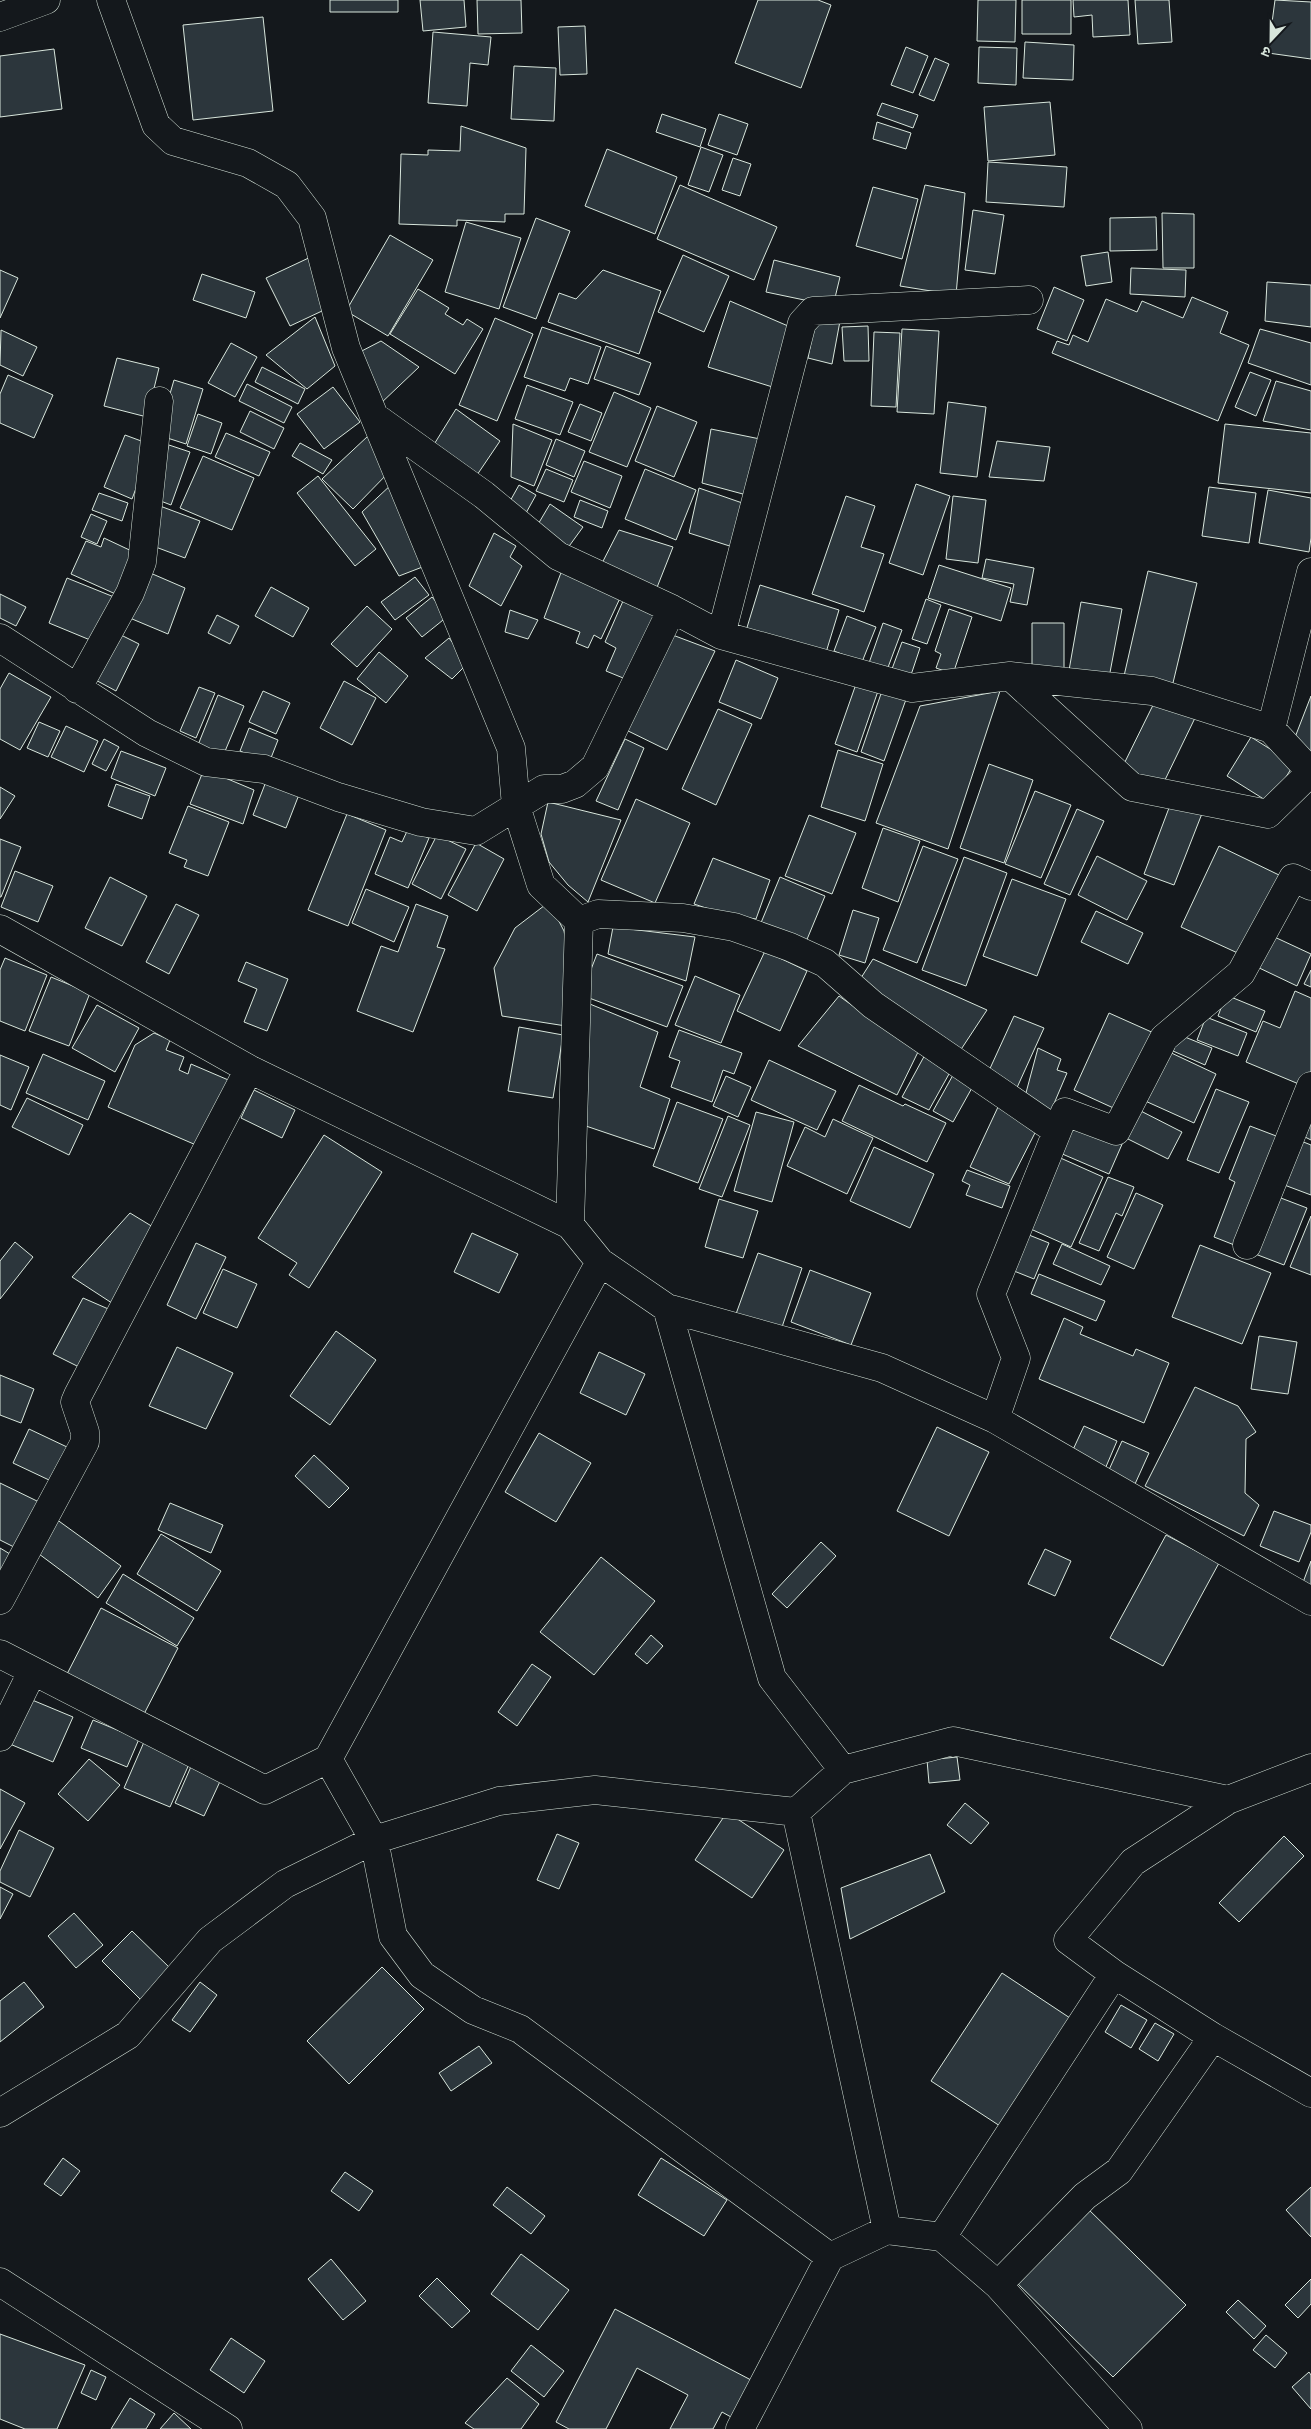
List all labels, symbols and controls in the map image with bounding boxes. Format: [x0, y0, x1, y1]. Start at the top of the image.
north arrow [1246, 15, 1296, 65]
text: उ [1259, 43, 1273, 61]

